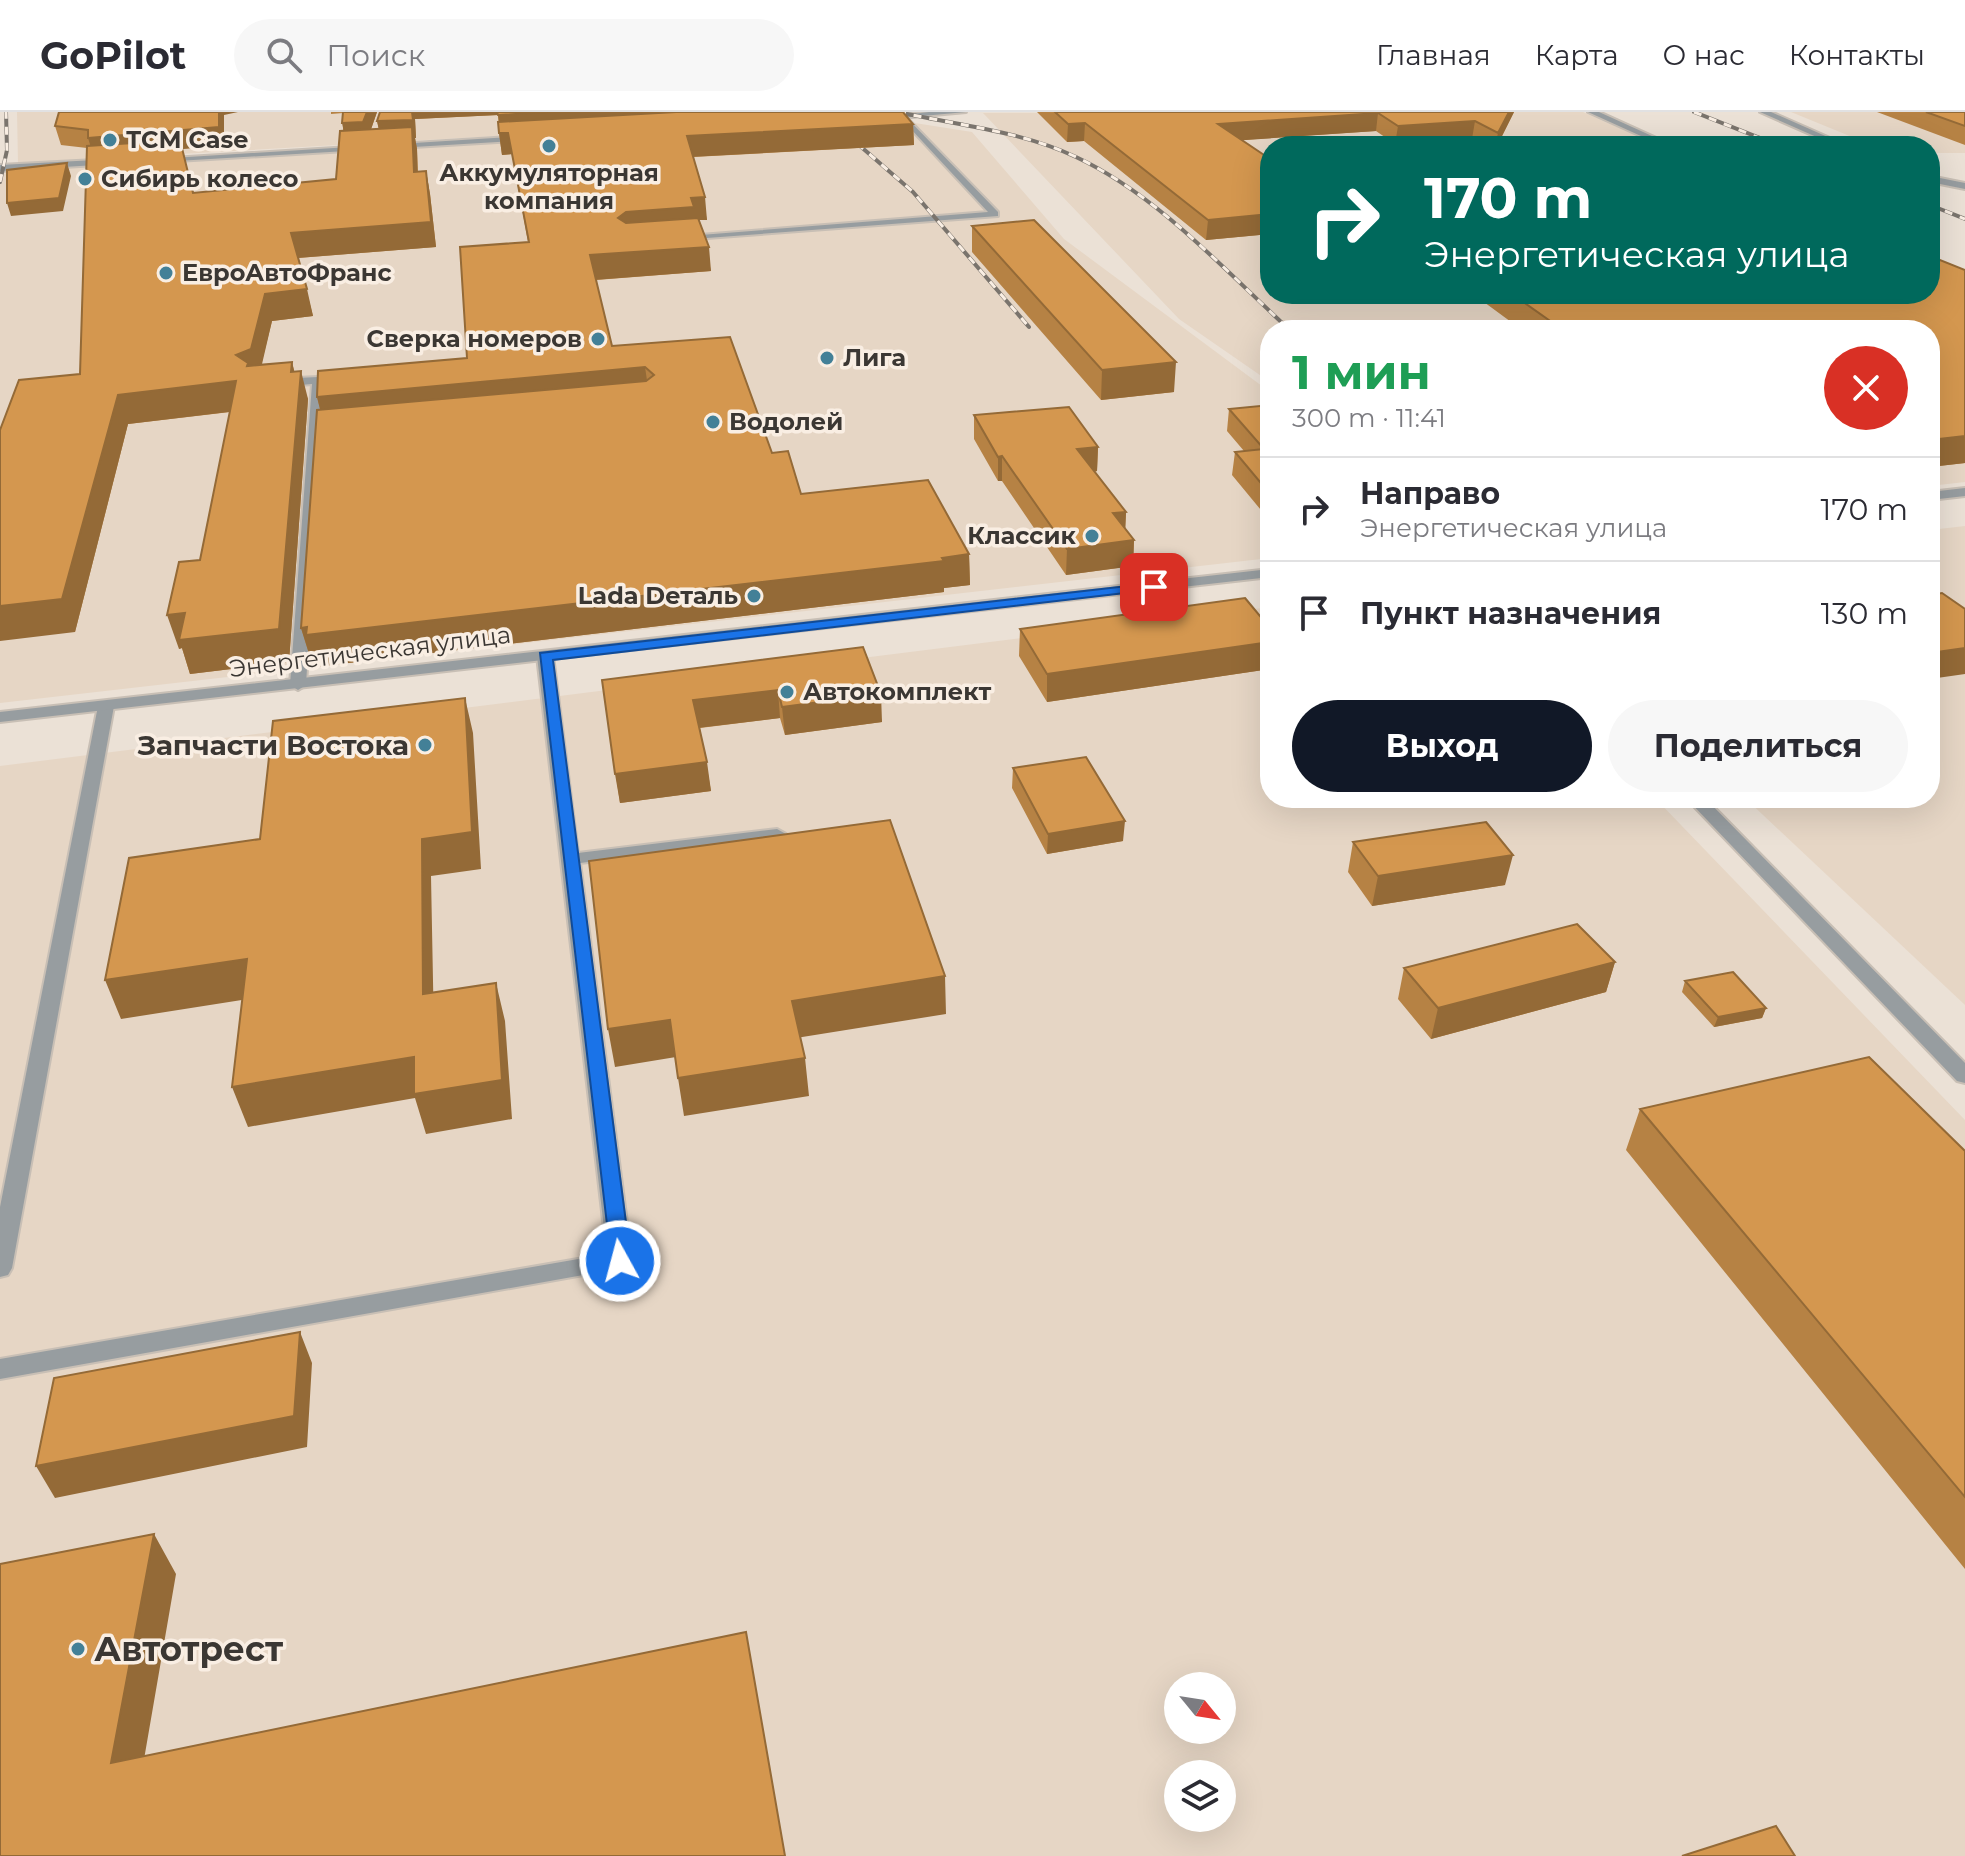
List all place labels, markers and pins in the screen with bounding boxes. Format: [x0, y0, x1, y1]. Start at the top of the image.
place label: ТСМ Case [126, 125, 248, 154]
marker: ТСМ Case [101, 131, 119, 149]
marker: Аккумуляторная компания [540, 137, 558, 155]
place label: Аккумуляторная компания [439, 158, 659, 215]
place label: Сибирь колесо [101, 164, 298, 193]
marker: Сибирь колесо [76, 170, 94, 188]
place label: ЕвроАвтоФранс [182, 258, 392, 287]
marker: ЕвроАвтоФранс [157, 264, 175, 282]
place label: Сверка номеров [366, 324, 582, 353]
marker: Сверка номеров [589, 330, 607, 348]
place label: Лига [843, 343, 906, 372]
marker: Лига [818, 349, 836, 367]
place label: Водолей [729, 407, 843, 436]
marker: Водолей [704, 413, 722, 431]
place label: Классик [967, 521, 1077, 550]
marker: Классик [1083, 527, 1101, 545]
pin [1120, 553, 1188, 621]
place label: Lada Dеталь [578, 581, 738, 610]
marker: Lada Dеталь [745, 587, 763, 605]
place label: Автокомплект [803, 677, 992, 706]
marker: Автокомплект [778, 683, 796, 701]
place label: Запчасти Востока [137, 728, 409, 762]
marker: Запчасти Востока [416, 736, 434, 754]
place label: Автотрест [94, 1628, 283, 1670]
marker: Автотрест [69, 1640, 87, 1658]

